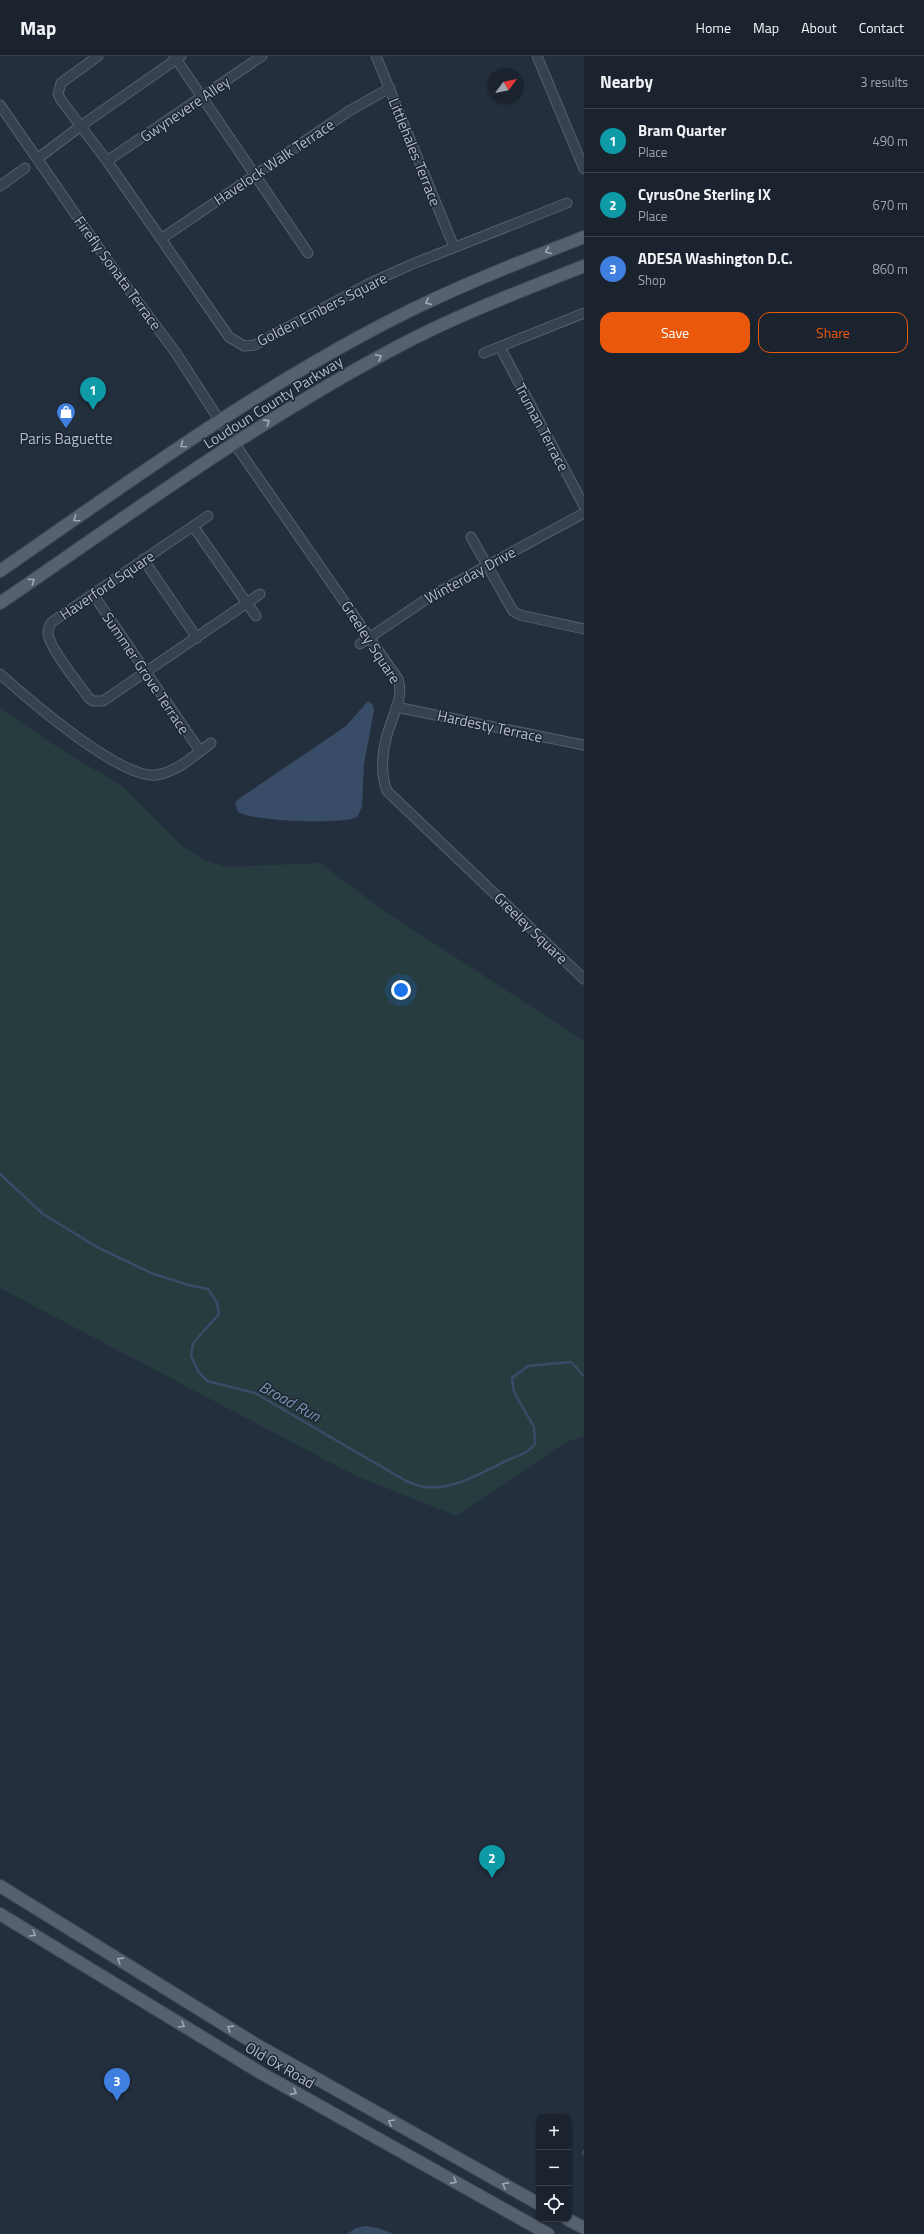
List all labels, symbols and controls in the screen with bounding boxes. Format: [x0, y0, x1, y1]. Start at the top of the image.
text: Map [20, 13, 56, 42]
text: Home [696, 17, 731, 38]
text: Map [753, 17, 779, 38]
text: About [801, 17, 837, 38]
text: Contact [859, 17, 904, 38]
north arrow [488, 68, 524, 104]
text: Nearby [600, 69, 653, 95]
street label: Gwynevere Alley [135, 70, 235, 148]
text: 3 results [860, 72, 908, 92]
street label: Littlehales Terrace [383, 94, 447, 210]
street label: Havelock Walk Terrace [209, 113, 339, 211]
text: Bram Quarter [638, 119, 726, 142]
text: 1 [609, 131, 617, 151]
text: 490 m [872, 131, 908, 151]
text: Place [638, 142, 667, 162]
text: CyrusOne Sterling IX [638, 183, 771, 206]
text: 2 [609, 195, 617, 215]
text: 670 m [872, 195, 908, 215]
text: Place [638, 206, 667, 226]
street label: Firefly Sonata Terrace [69, 211, 167, 335]
one-way arrow [544, 247, 551, 255]
text: ADESA Washington D.C. [638, 247, 793, 270]
text: 3 [609, 259, 617, 279]
text: 860 m [872, 259, 908, 279]
street label: Golden Embers Square [253, 266, 391, 352]
text: Shop [638, 270, 666, 290]
one-way arrow [425, 297, 433, 305]
button: Save [600, 312, 750, 353]
button: Share [758, 312, 908, 353]
street label: Loudoun County Parkway [199, 350, 347, 454]
one-way arrow [375, 354, 382, 362]
pin: 1 [80, 377, 106, 410]
street label: Truman Terrace [509, 379, 575, 475]
shop icon: Paris Baguette [55, 401, 77, 429]
one-way arrow [262, 420, 269, 427]
place label: Paris Baguette [19, 427, 113, 450]
one-way arrow [180, 440, 187, 448]
one-way arrow [73, 514, 80, 522]
street label: Winterday Drive [420, 540, 520, 610]
street label: Haverford Square [55, 545, 159, 625]
one-way arrow [28, 578, 35, 586]
street label: Greeley Square [335, 596, 407, 688]
street label: Summer Grove Terrace [96, 607, 196, 739]
street label: Hardesty Terrace [435, 704, 545, 748]
street label: Greeley Square [489, 887, 573, 969]
your location [391, 980, 411, 1000]
water label: Broad Run [255, 1374, 326, 1428]
pin: 2 [479, 1845, 505, 1878]
one-way arrow [29, 1929, 36, 1937]
one-way arrow [117, 1957, 124, 1965]
one-way arrow [178, 2021, 185, 2028]
one-way arrow [227, 2026, 234, 2033]
street label: Old Ox Road [241, 2036, 319, 2094]
pin: 3 [104, 2068, 130, 2101]
one-way arrow [290, 2087, 297, 2094]
map controls [536, 2114, 572, 2222]
button: + [536, 2114, 572, 2150]
one-way arrow [388, 2119, 395, 2126]
button: − [536, 2150, 572, 2186]
one-way arrow [450, 2176, 457, 2183]
one-way arrow [502, 2182, 509, 2189]
button: locate [536, 2186, 572, 2222]

